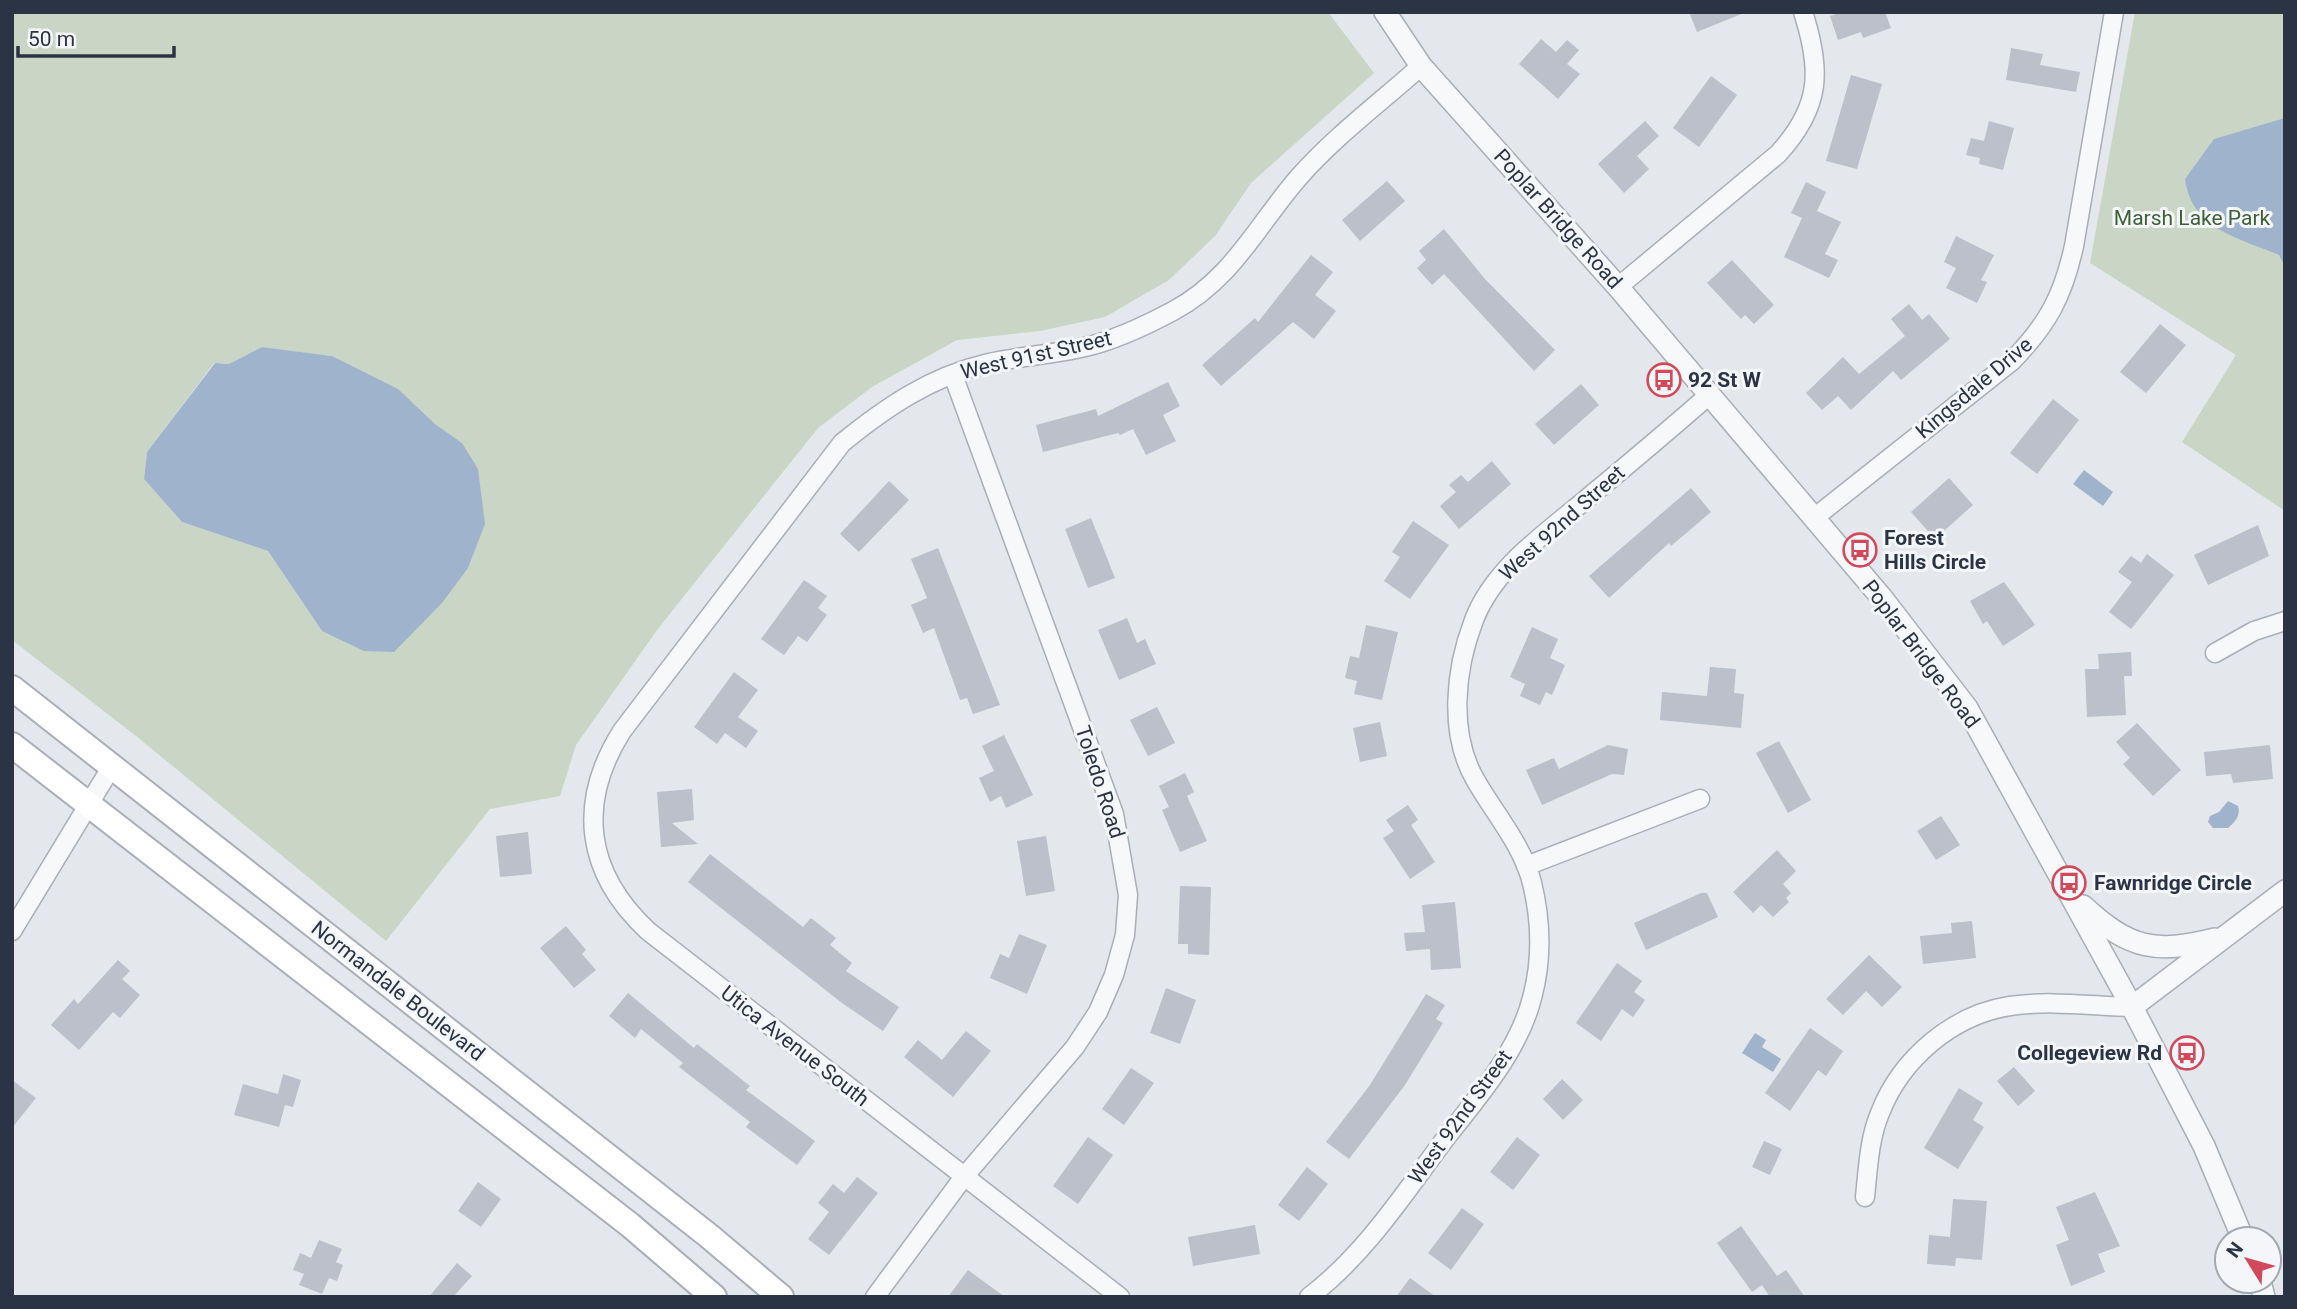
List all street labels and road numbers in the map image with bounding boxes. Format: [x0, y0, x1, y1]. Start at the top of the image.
street label: Poplar Bridge Road [1489, 144, 1627, 294]
street label: West 91st Street [958, 326, 1114, 384]
street label: Kingsdale Drive [1911, 332, 2037, 444]
street label: West 92nd Street [1495, 460, 1630, 585]
street label: Poplar Bridge Road [1857, 575, 1985, 733]
street label: Toledo Road [1071, 723, 1129, 841]
street label: Normandale Boulevard [307, 916, 489, 1066]
street label: Utica Avenue South [716, 981, 874, 1111]
street label: West 92nd Street [1403, 1045, 1517, 1189]

